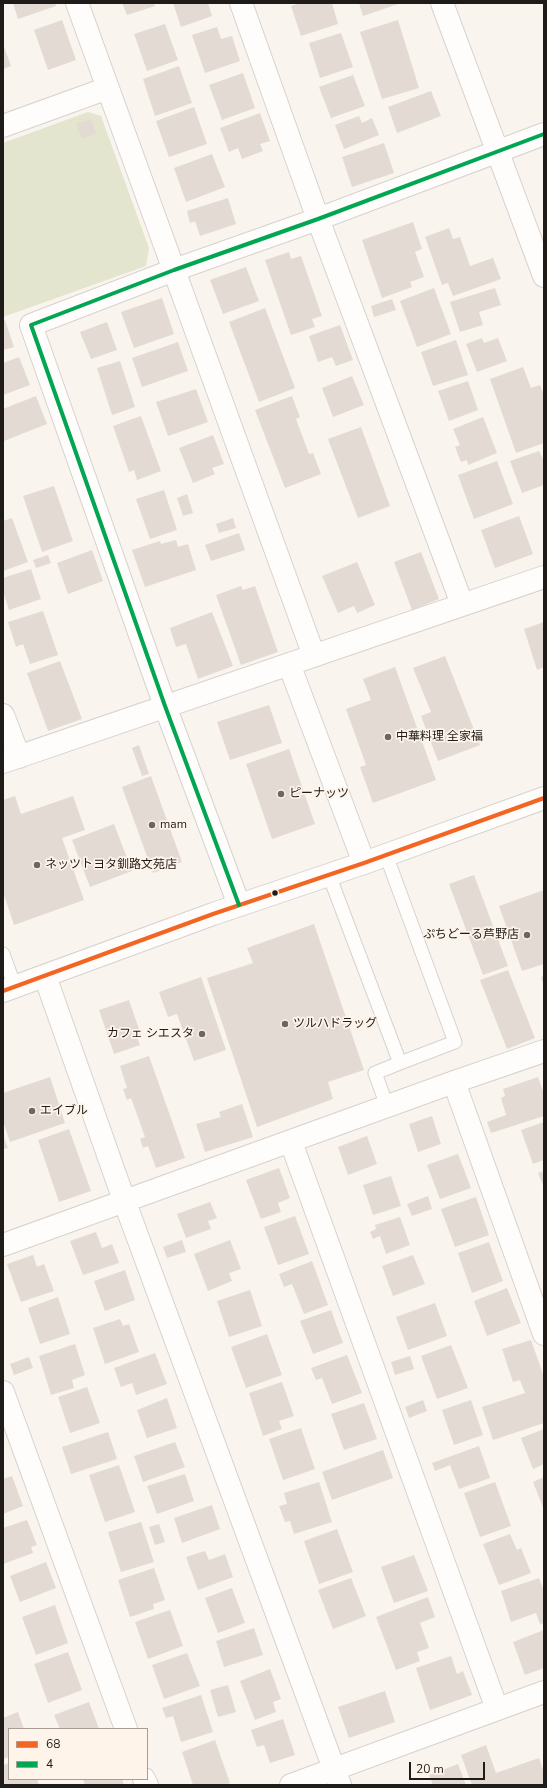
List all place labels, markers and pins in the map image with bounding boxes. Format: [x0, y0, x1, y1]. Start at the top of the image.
place label: 中華料理 全家福 [396, 730, 483, 744]
marker: 中華料理 全家福 [383, 732, 393, 742]
place label: ピーナッツ [289, 787, 349, 801]
marker: ピーナッツ [276, 789, 286, 799]
place label: mam [160, 818, 187, 832]
marker: mam [147, 820, 157, 830]
place label: ネッツトヨタ釧路文苑店 [45, 858, 177, 872]
marker: ネッツトヨタ釧路文苑店 [32, 860, 42, 870]
unlabelled marker [270, 888, 280, 898]
place label: ぷちどーる芦野店 [423, 928, 519, 942]
marker: ぷちどーる芦野店 [522, 930, 532, 940]
place label: ツルハドラッグ [293, 1017, 377, 1031]
marker: ツルハドラッグ [280, 1019, 290, 1029]
place label: カフェ シエスタ [107, 1027, 194, 1041]
marker: カフェ シエスタ [197, 1029, 207, 1039]
place label: エイブル [40, 1104, 88, 1118]
marker: エイブル [27, 1106, 37, 1116]

